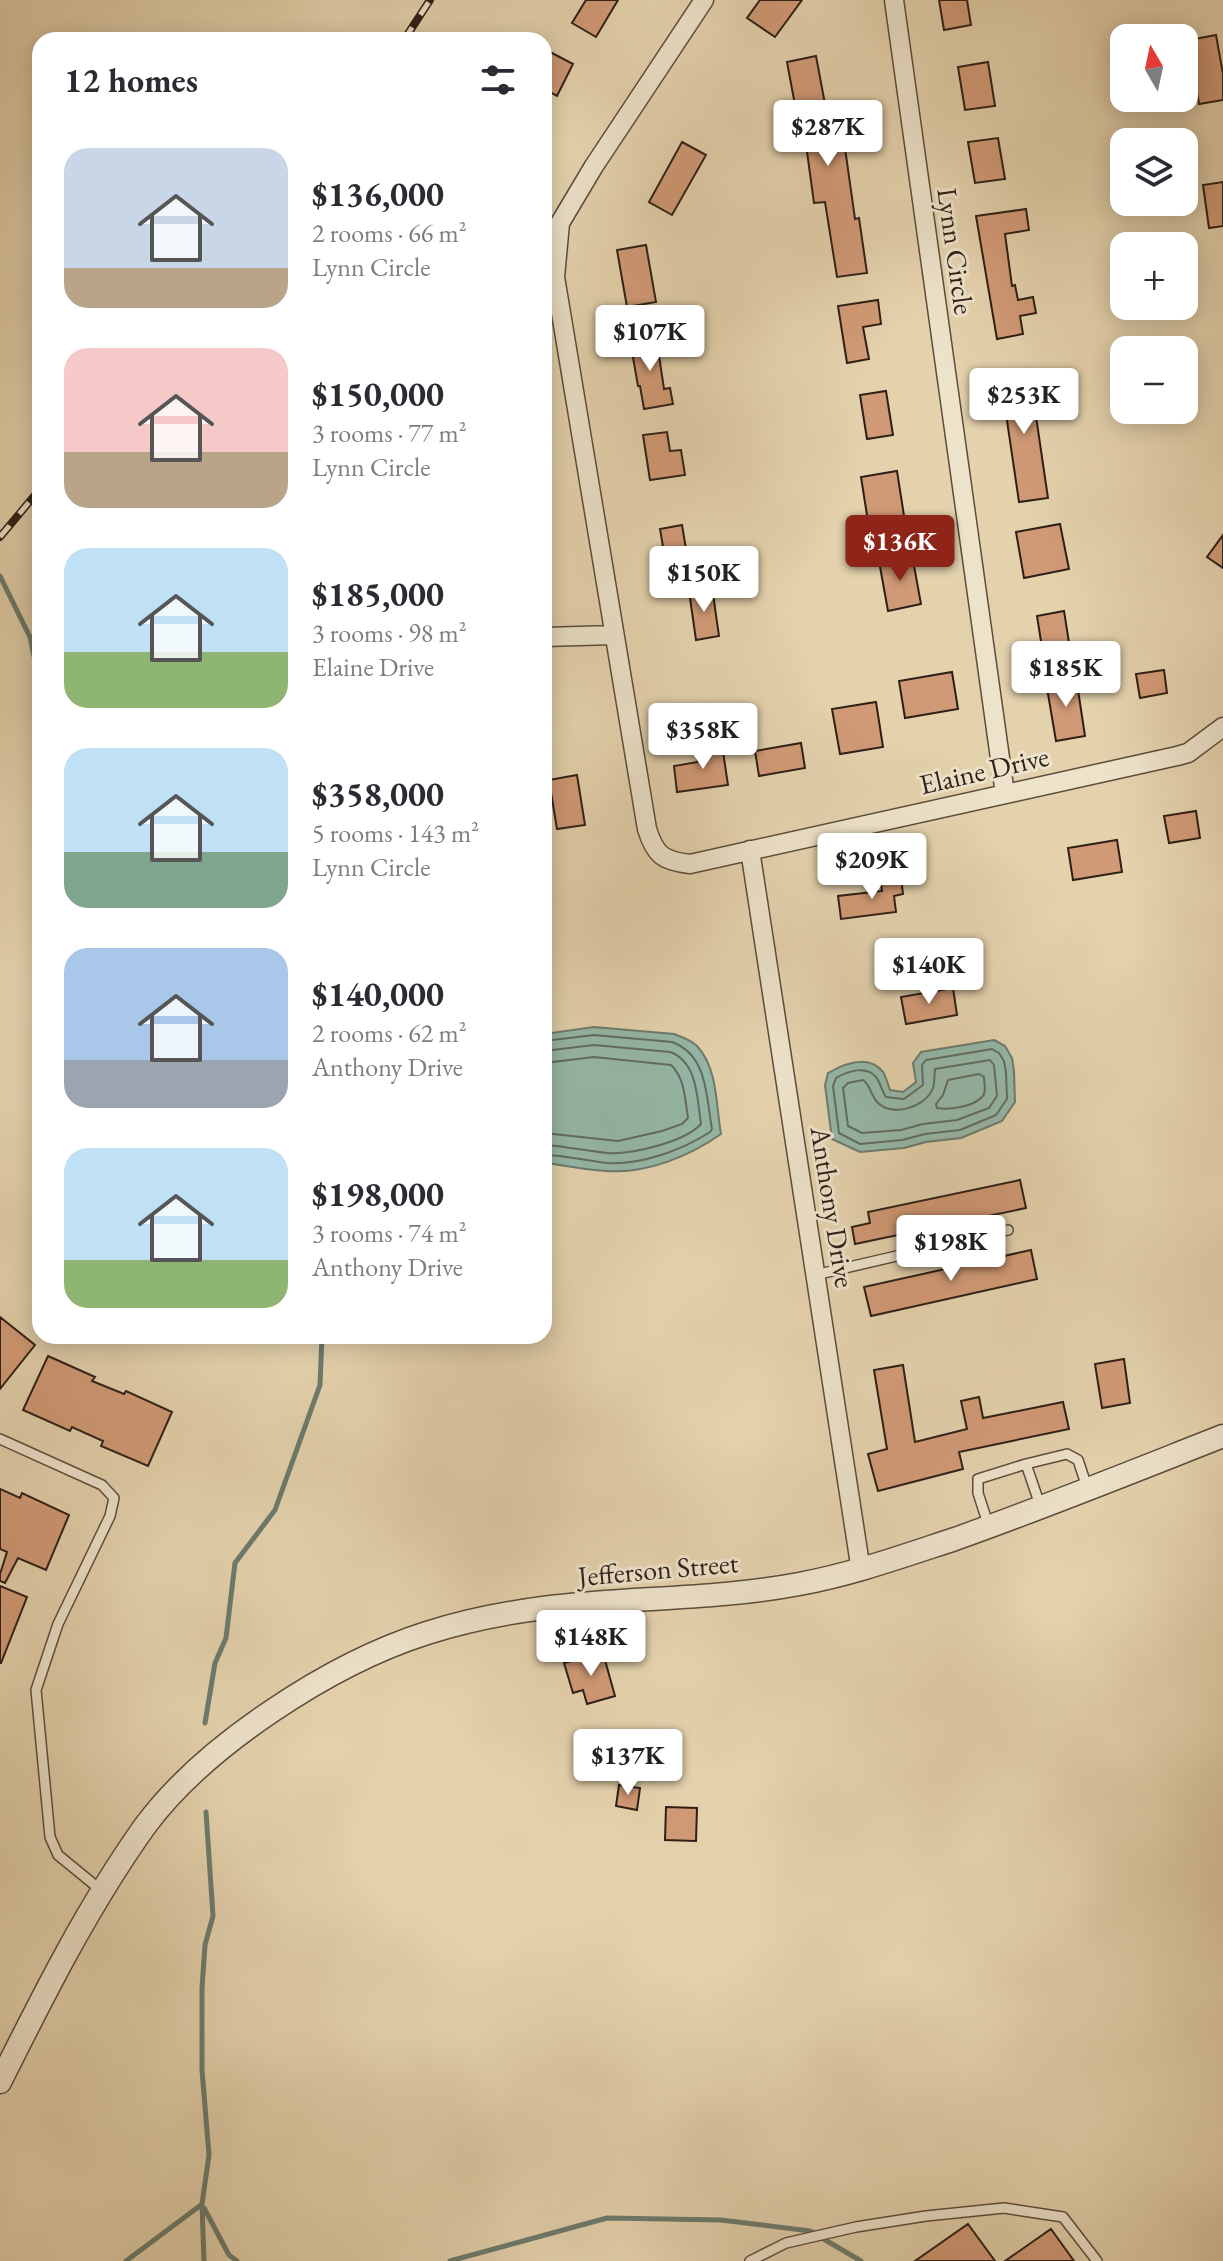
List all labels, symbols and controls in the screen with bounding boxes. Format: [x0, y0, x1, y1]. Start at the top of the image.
north arrow [1110, 24, 1198, 112]
map controls [1110, 24, 1198, 424]
text: 12 homes [64, 58, 198, 102]
icon: filters [476, 58, 520, 102]
pin: $287K [772, 100, 884, 168]
text: $287K [791, 109, 865, 143]
button: layers [1110, 128, 1198, 216]
text: $136,000 [312, 172, 444, 216]
icon: home [128, 180, 224, 276]
street label: Lynn Circle [929, 185, 983, 317]
text: 2 rooms · 66 m² [312, 216, 467, 250]
button: + [1110, 232, 1198, 320]
text: Lynn Circle [312, 250, 430, 284]
pin: $107K [594, 305, 706, 373]
text: $107K [613, 314, 687, 348]
button: − [1110, 336, 1198, 424]
pin: $253K [968, 368, 1080, 436]
text: $150,000 [312, 372, 444, 416]
text: $253K [987, 377, 1061, 411]
icon: home [128, 380, 224, 476]
text: 3 rooms · 77 m² [312, 416, 467, 450]
text: Lynn Circle [312, 450, 430, 484]
pin: $136K [844, 515, 956, 583]
text: $136K [863, 524, 937, 558]
pin: $150K [648, 546, 760, 614]
text: $150K [667, 555, 741, 589]
text: $185,000 [312, 572, 444, 616]
icon: home [128, 580, 224, 676]
text: 3 rooms · 98 m² [312, 616, 467, 650]
pin: $185K [1010, 641, 1122, 709]
text: Elaine Drive [312, 650, 434, 684]
text: $185K [1029, 650, 1103, 684]
pin: $358K [647, 703, 759, 771]
text: $358K [666, 712, 740, 746]
street label: Elaine Drive [916, 738, 1052, 802]
text: $358,000 [312, 772, 444, 816]
icon: home [128, 780, 224, 876]
text: 5 rooms · 143 m² [312, 816, 479, 850]
pin: $209K [816, 833, 928, 901]
text: $209K [835, 842, 909, 876]
text: Lynn Circle [312, 850, 430, 884]
pin: $140K [873, 938, 985, 1006]
text: $140K [892, 947, 966, 981]
text: $140,000 [312, 972, 444, 1016]
icon: home [128, 980, 224, 1076]
text: 2 rooms · 62 m² [312, 1016, 467, 1050]
text: Anthony Drive [312, 1050, 463, 1084]
street label: Anthony Drive [802, 1123, 864, 1290]
text: $198,000 [312, 1172, 444, 1216]
icon: home [128, 1180, 224, 1276]
pin: $198K [895, 1215, 1007, 1283]
text: 3 rooms · 74 m² [312, 1216, 467, 1250]
text: $198K [914, 1224, 988, 1258]
text: Anthony Drive [312, 1250, 463, 1284]
street label: Jefferson Street [574, 1544, 740, 1594]
pin: $148K [535, 1610, 647, 1678]
text: $148K [554, 1619, 628, 1653]
pin: $137K [572, 1729, 684, 1797]
text: $137K [591, 1738, 665, 1772]

